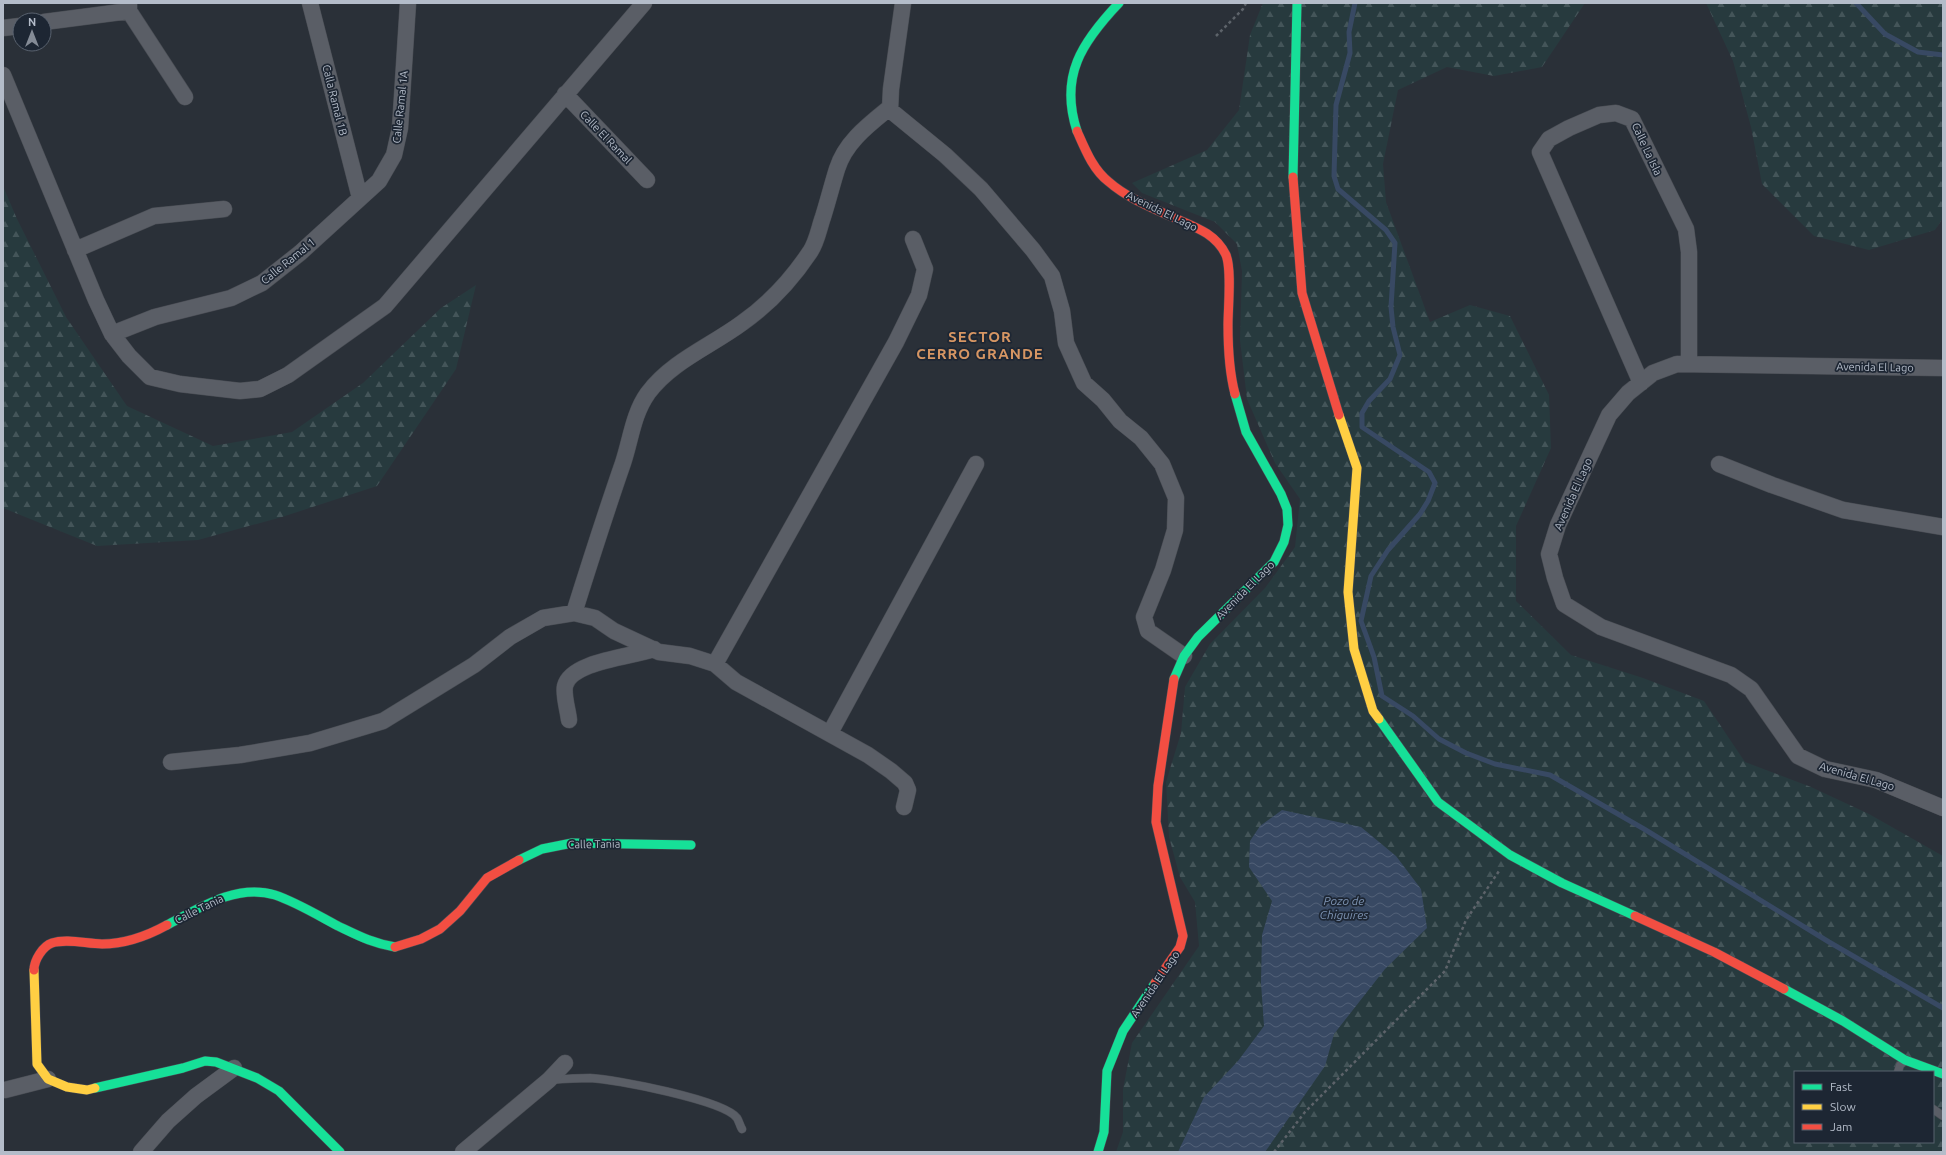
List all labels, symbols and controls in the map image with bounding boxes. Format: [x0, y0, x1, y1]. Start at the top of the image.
north arrow [12, 12, 52, 52]
text: N [28, 16, 36, 28]
street label: Calla Ramal 1B [320, 63, 350, 137]
street label: Calle Ramal 1A [390, 69, 410, 144]
street label: Calle El Ramal [578, 108, 634, 166]
street label: Calle La Isla [1630, 121, 1664, 177]
street label: Avenida El Lago [1124, 189, 1200, 233]
street label: Calle Ramal 1 [259, 236, 317, 286]
district label: SECTOR CERRO GRANDE [916, 328, 1044, 362]
street label: Avenida El Lago [1836, 360, 1914, 374]
street label: Avenida El Lago [1552, 456, 1594, 532]
street label: Avenida El Lago [1213, 558, 1277, 622]
street label: Avenida El Lago [1818, 760, 1896, 792]
street label: Calle Tania [568, 838, 620, 850]
street label: Calle Tania [173, 892, 225, 926]
water label: Pozo de Chiguires [1320, 894, 1368, 921]
street label: Avenida El Lago [1128, 948, 1182, 1020]
legend [1794, 1071, 1934, 1143]
text: Fast [1830, 1080, 1852, 1093]
text: Slow [1830, 1100, 1856, 1113]
text: Jam [1830, 1120, 1852, 1133]

